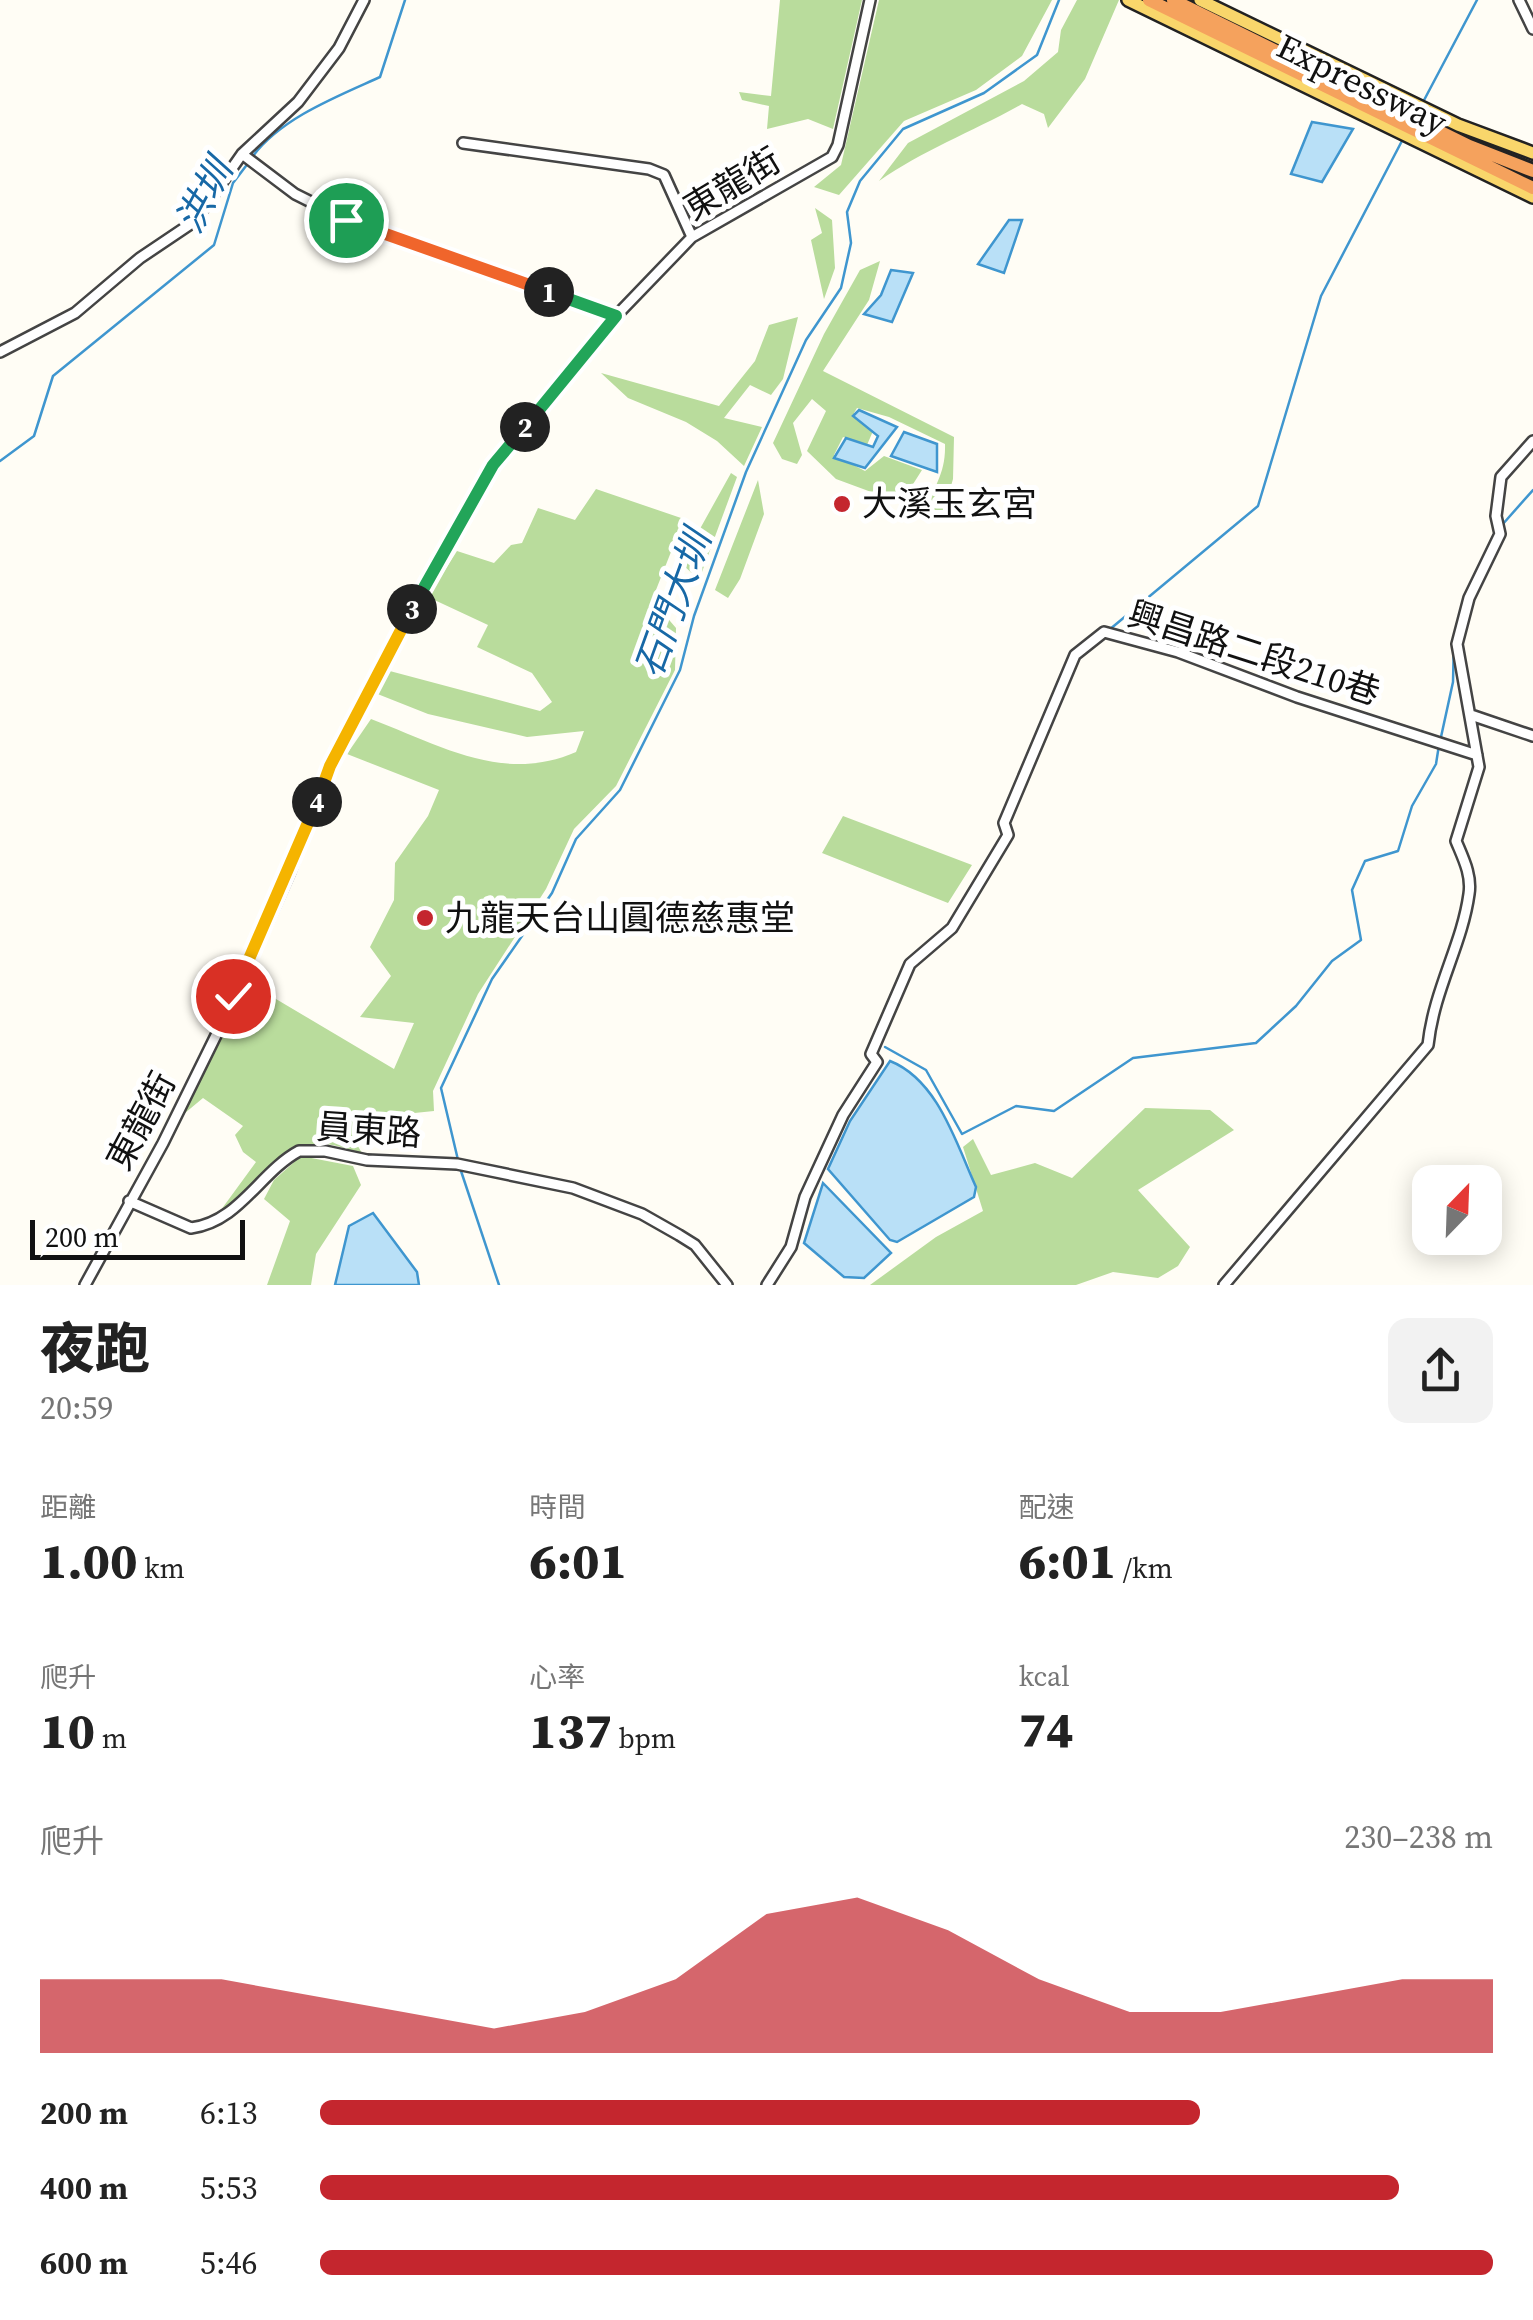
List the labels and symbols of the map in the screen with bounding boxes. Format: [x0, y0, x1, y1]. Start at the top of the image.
street label: Expressway [1269, 22, 1455, 146]
street label: 東龍街 [675, 136, 789, 232]
water label: 洪圳 [163, 146, 247, 242]
pin [304, 178, 389, 263]
pin: 1 [524, 267, 574, 317]
pin: 2 [500, 402, 550, 452]
place label: 大溪玉玄宮 [862, 480, 1037, 528]
marker: 大溪玉玄宮 [831, 493, 853, 515]
water label: 石門大圳 [623, 519, 725, 684]
pin: 3 [387, 584, 437, 634]
street label: 興昌路二段210巷 [1122, 590, 1386, 716]
pin: 4 [292, 777, 342, 827]
place label: 九龍天台山圓德慈惠堂 [445, 894, 795, 942]
marker: 九龍天台山圓德慈惠堂 [414, 907, 436, 929]
pin [191, 954, 276, 1039]
street label: 東龍街 [95, 1063, 187, 1179]
street label: 員東路 [315, 1102, 423, 1158]
north arrow [1412, 1165, 1502, 1255]
scale bar [30, 1215, 245, 1260]

